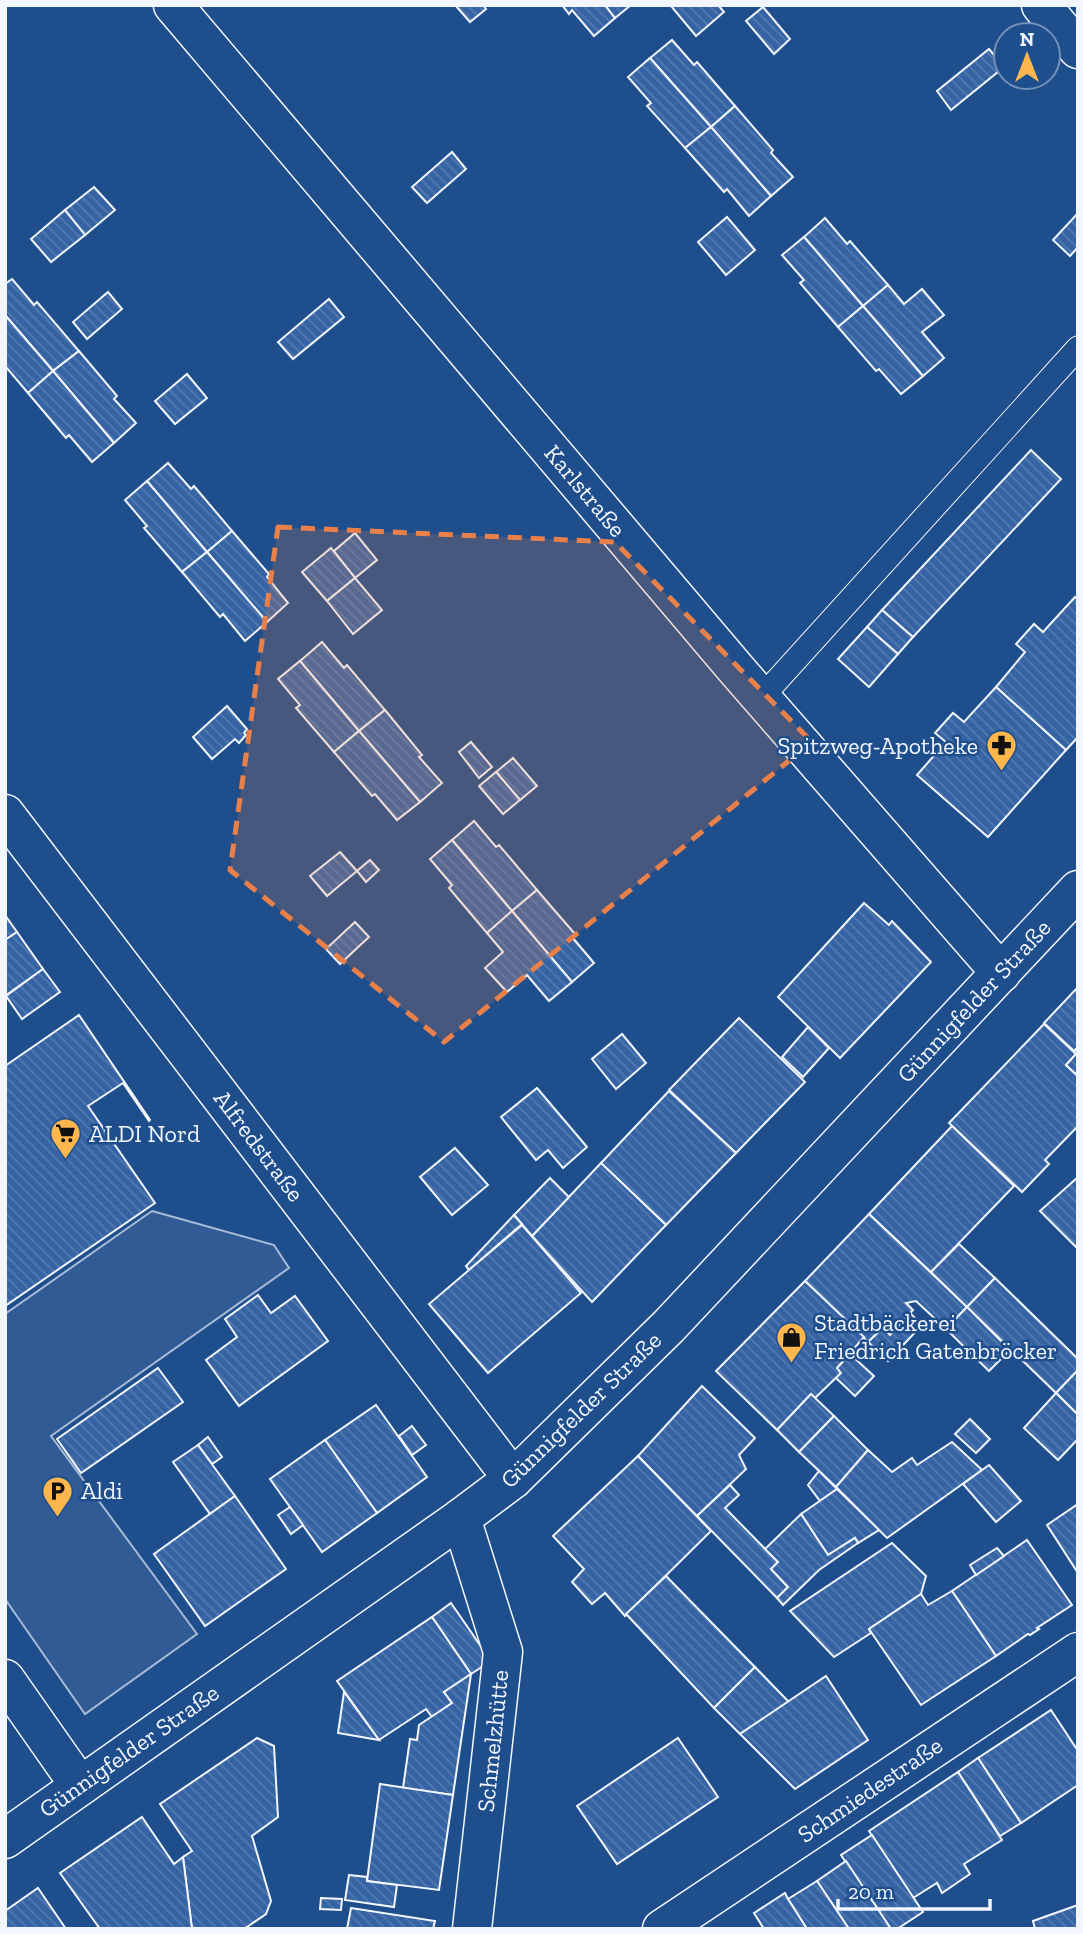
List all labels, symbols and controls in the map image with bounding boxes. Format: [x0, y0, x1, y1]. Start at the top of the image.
north arrow [992, 21, 1062, 91]
text: N [1020, 28, 1034, 51]
street label: Karlstraße [539, 439, 632, 543]
pharmacy icon: Spitzweg-Apotheke [984, 729, 1018, 773]
place label: Spitzweg-Apotheke [778, 731, 978, 760]
street label: Günnigfelder Straße [891, 913, 1057, 1088]
street label: Alfredstraße [208, 1084, 311, 1207]
supermarket icon: ALDI Nord [49, 1117, 83, 1161]
place label: ALDI Nord [89, 1119, 200, 1148]
place label: Stadtbäckerei Friedrich Gatenbröcker [814, 1308, 1057, 1365]
shop icon: Stadtbäckerei Friedrich Gatenbröcker [774, 1320, 808, 1364]
street label: Günnigfelder Straße [494, 1325, 667, 1494]
parking icon: Aldi [41, 1474, 75, 1518]
place label: Aldi [81, 1476, 123, 1505]
street label: Schmelzhütte [471, 1668, 514, 1814]
street label: Günnigfelder Straße [33, 1678, 224, 1823]
street label: Schmiedestraße [792, 1730, 948, 1849]
scale bar [838, 1868, 990, 1912]
text: 20 m [848, 1879, 894, 1904]

